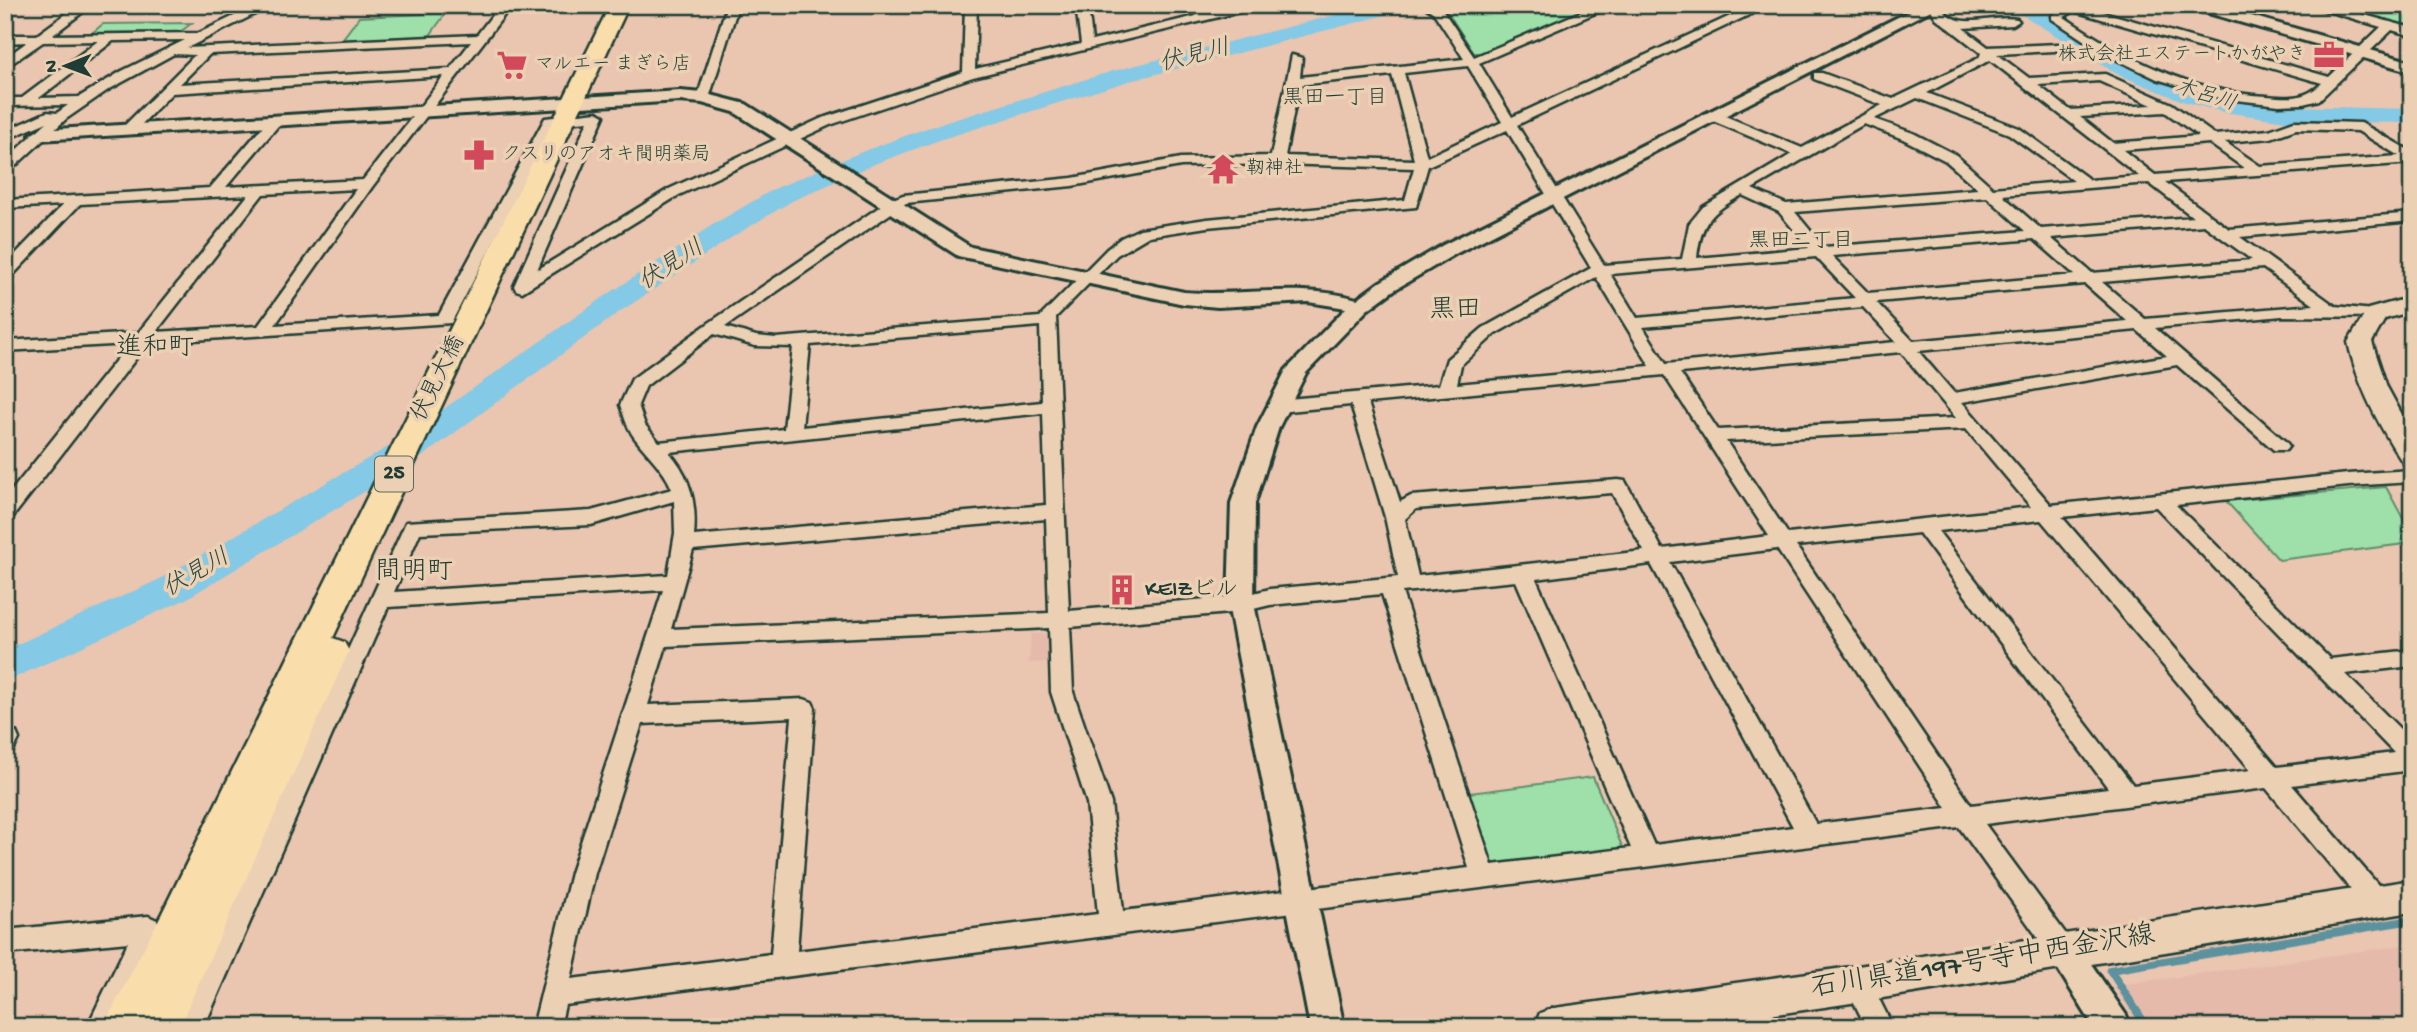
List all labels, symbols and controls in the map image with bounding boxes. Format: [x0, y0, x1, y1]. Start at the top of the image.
north arrow [32, 32, 102, 102]
water label: 伏見川 [1156, 33, 1233, 80]
office icon: 株式会社エステートかがやき [2312, 38, 2346, 72]
place label: 株式会社エステートかがやき [2058, 43, 2306, 67]
supermarket icon: マルエー まぎら店 [495, 48, 529, 82]
place label: マルエー まぎら店 [535, 53, 691, 77]
text: N [41, 60, 64, 73]
water label: 木呂川 [2171, 75, 2239, 118]
district label: 黒田一丁目 [1283, 87, 1388, 112]
pharmacy icon: クスリのアオキ間明薬局 [462, 138, 496, 172]
place label: クスリのアオキ間明薬局 [502, 143, 711, 167]
temple icon: 靭神社 [1206, 152, 1240, 186]
place label: 靭神社 [1246, 157, 1303, 181]
district label: 黒田二丁目 [1749, 230, 1854, 255]
water label: 伏見川 [633, 233, 710, 298]
district label: 黒田 [1429, 296, 1481, 327]
street label: 伏見大橋 [406, 331, 471, 426]
district label: 進和町 [116, 333, 194, 365]
road number: 25 [375, 456, 413, 491]
water label: 伏見川 [158, 543, 235, 605]
district label: 間明町 [375, 558, 453, 589]
building icon: KEIZビル [1105, 573, 1139, 607]
place label: KEIZビル [1145, 577, 1238, 604]
street label: 石川県道197号寺中西金沢線 [1808, 919, 2157, 1007]

